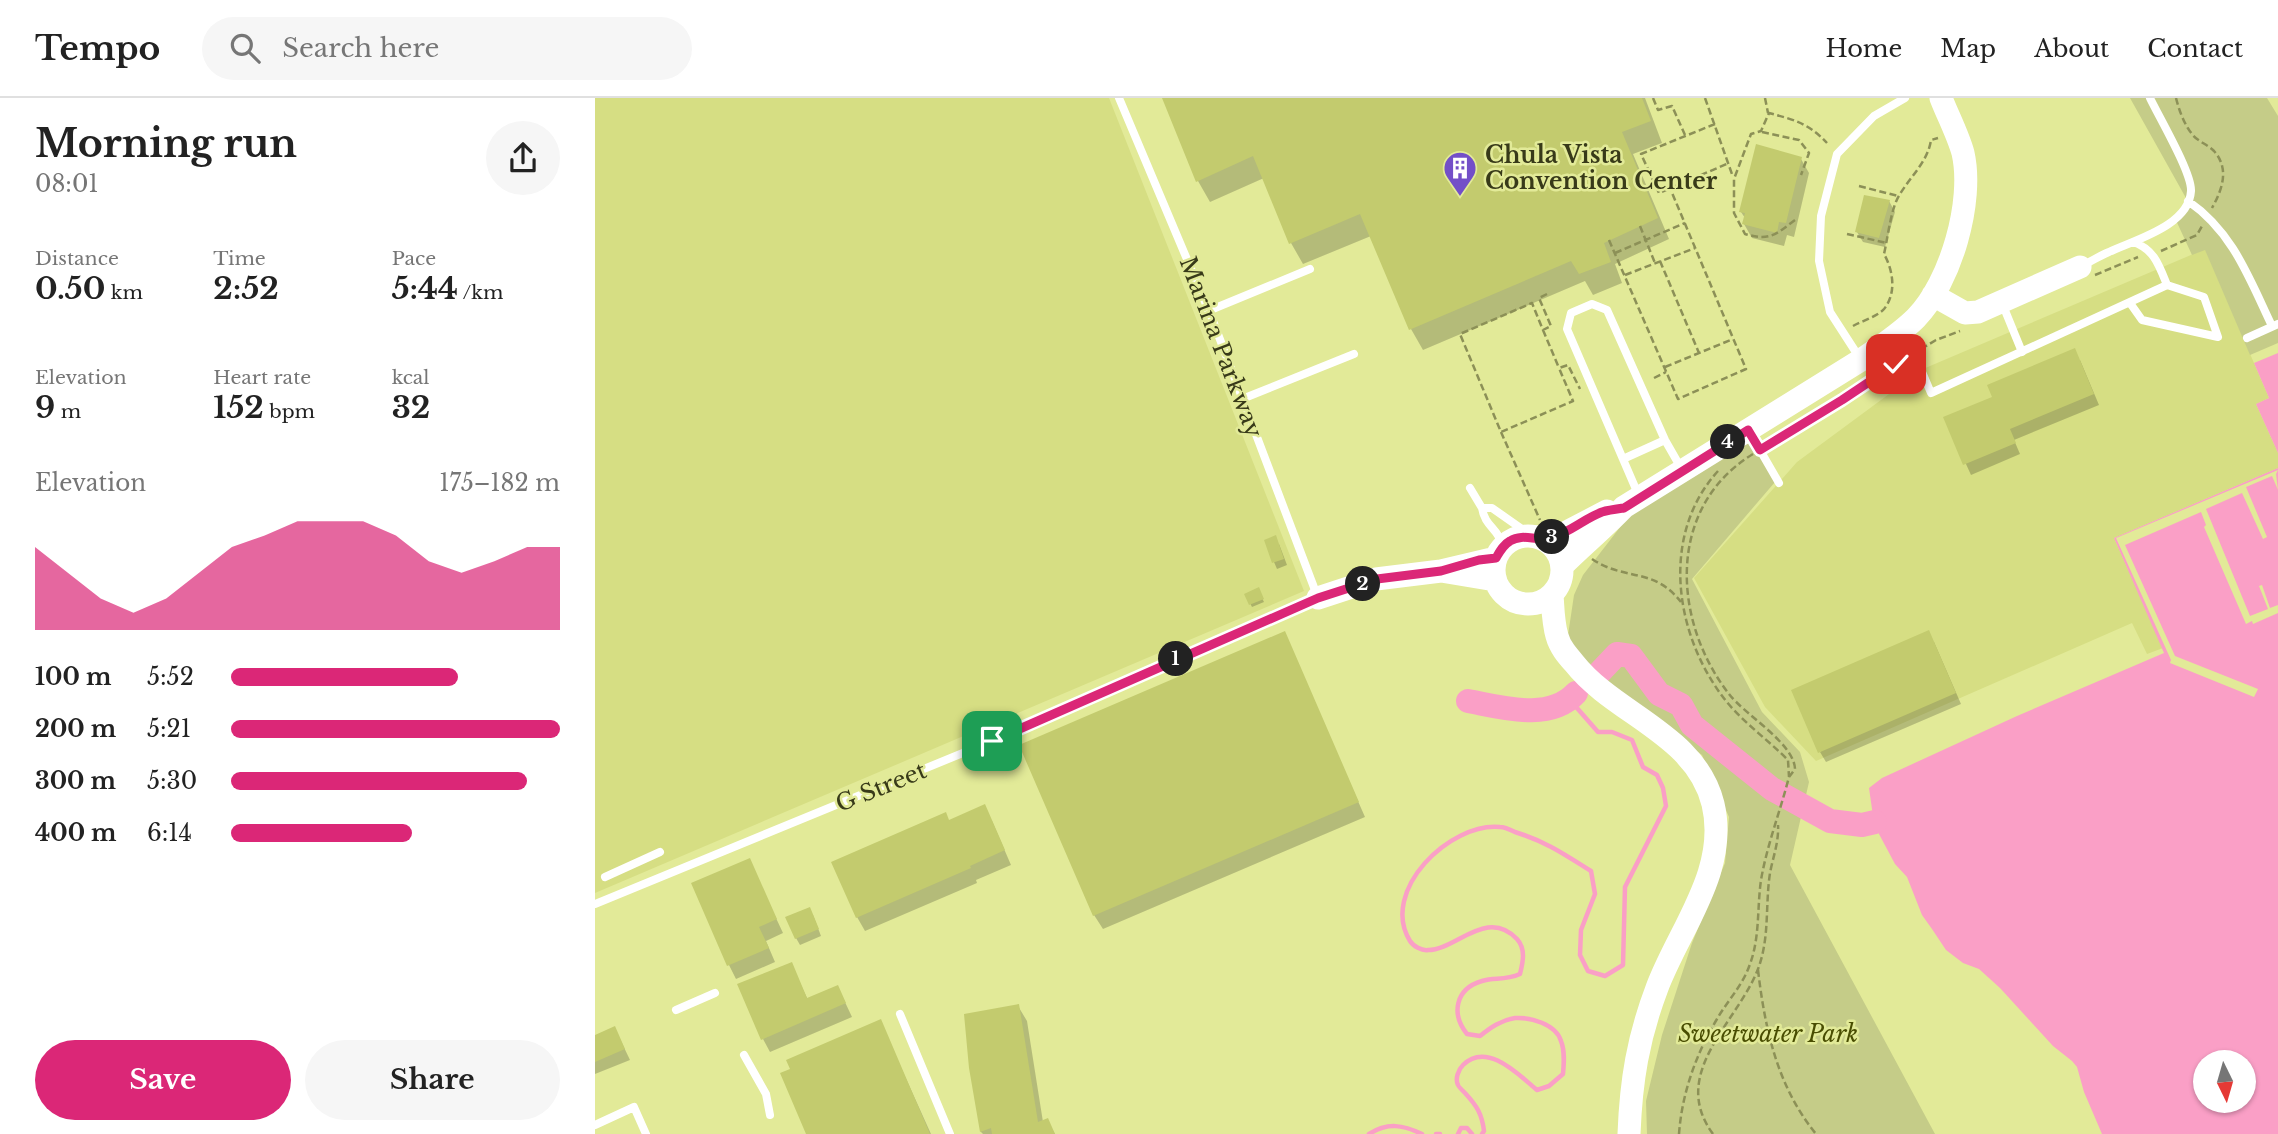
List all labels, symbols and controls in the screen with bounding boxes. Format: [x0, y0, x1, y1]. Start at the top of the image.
search box [202, 17, 692, 80]
text: Tempo [35, 28, 160, 69]
icon: search [226, 29, 264, 67]
text: Search here [282, 32, 439, 64]
text: Home [1826, 34, 1902, 63]
text: Map [1940, 34, 1996, 63]
text: About [2034, 34, 2109, 63]
text: Contact [2147, 34, 2243, 63]
text: Morning run [35, 120, 297, 167]
button: share [486, 121, 560, 195]
place label: Chula Vista Convention Center [1485, 141, 1718, 195]
building icon: Chula Vista Convention Center [1441, 149, 1479, 198]
text: 08:01 [35, 170, 99, 198]
text: Distance [35, 247, 119, 270]
text: Time [213, 247, 266, 270]
text: Pace [392, 247, 436, 270]
street label: Marina Parkway [1174, 253, 1268, 442]
text: 0.50 [35, 270, 105, 307]
text: 2:52 [213, 270, 279, 307]
text: 5:44 [392, 270, 458, 307]
text: km [105, 281, 143, 304]
text: /km [458, 281, 503, 304]
pin [1866, 334, 1926, 394]
icon: check [1877, 345, 1915, 383]
text: Elevation [35, 366, 127, 389]
text: Heart rate [213, 366, 311, 389]
text: kcal [392, 366, 430, 389]
text: 9 [35, 389, 55, 426]
text: 152 [213, 389, 264, 426]
text: 32 [392, 389, 430, 426]
text: m [55, 400, 81, 423]
text: bpm [264, 400, 315, 423]
pin: 4 [1711, 424, 1745, 460]
text: 4 [1721, 430, 1734, 453]
text: Elevation [35, 469, 146, 497]
text: 175–182 m [439, 469, 560, 497]
pin: 3 [1535, 520, 1569, 555]
text: 3 [1545, 525, 1558, 548]
pin: 2 [1345, 566, 1381, 602]
text: 2 [1356, 572, 1369, 595]
pin: 1 [1159, 642, 1193, 676]
text: 1 [1171, 647, 1180, 670]
text: 100 m [35, 663, 111, 691]
text: 5:52 [147, 663, 194, 691]
pin [962, 711, 1022, 771]
text: 200 m [35, 715, 116, 743]
text: 5:21 [147, 715, 191, 743]
icon: arrive [973, 722, 1011, 760]
street label: G Street [832, 756, 931, 818]
text: 300 m [35, 767, 116, 795]
text: 5:30 [147, 767, 197, 795]
text: 400 m [35, 819, 117, 847]
text: 6:14 [147, 819, 192, 847]
park label: Sweetwater Park [1678, 1020, 1858, 1048]
button: Save [35, 1040, 291, 1120]
button: Share [305, 1040, 560, 1120]
north arrow [2193, 1050, 2256, 1113]
map controls [2193, 1050, 2256, 1113]

